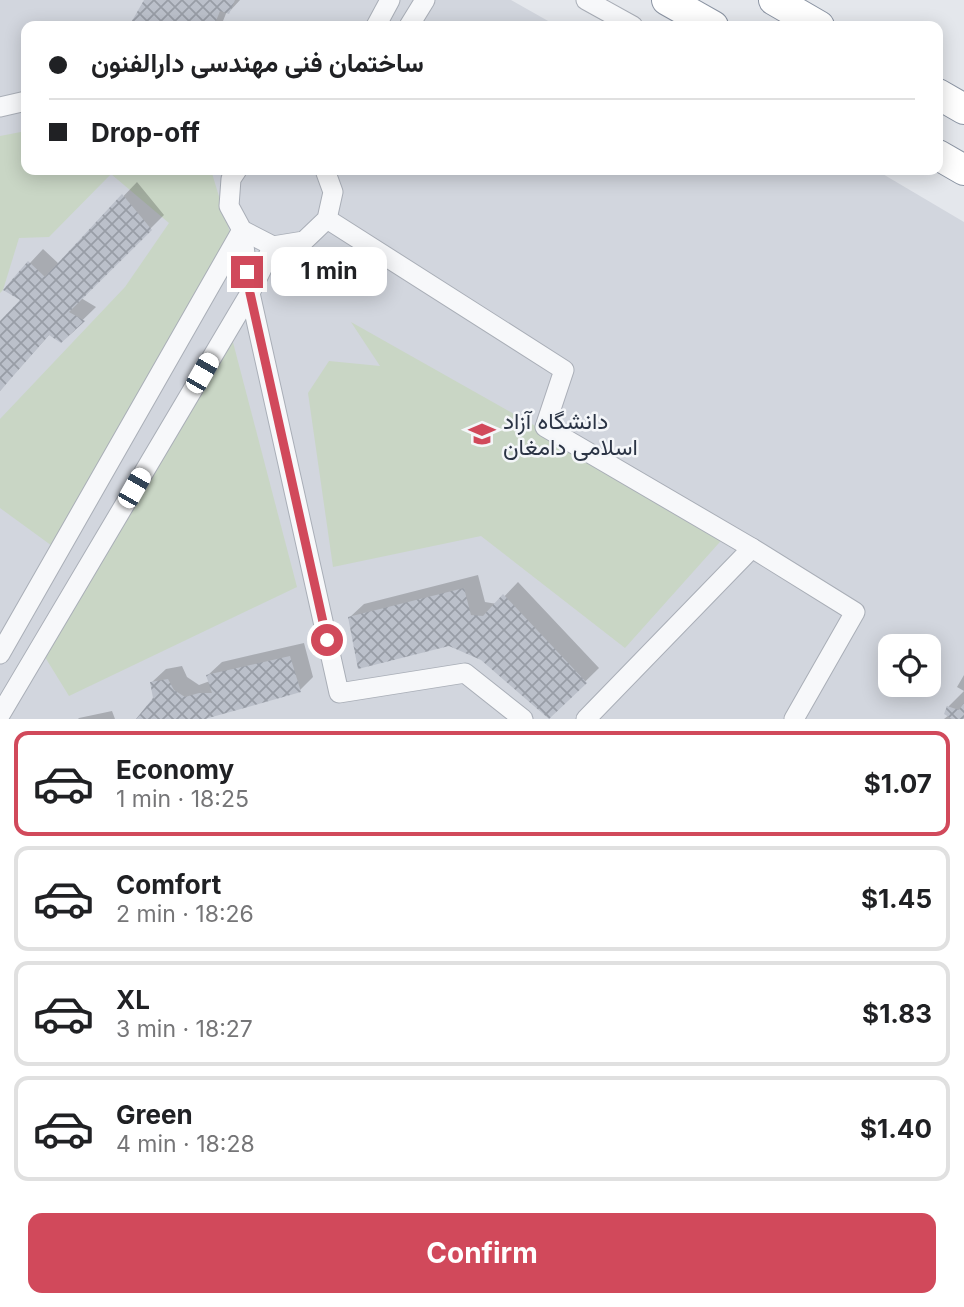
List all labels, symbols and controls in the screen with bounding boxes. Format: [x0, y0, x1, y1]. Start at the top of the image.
text: ساختمان فنی مهندسی دارالفنون [91, 47, 424, 78]
text: Drop-off [91, 117, 200, 148]
callout: 1 min [272, 247, 387, 296]
route end [231, 256, 263, 288]
text: 1 min [301, 257, 357, 285]
car [183, 350, 222, 396]
place label: دانشگاه آزاد اسلامی دامغان [503, 407, 638, 461]
school or university icon: دانشگاه آزاد اسلامی دامغان [467, 419, 497, 449]
car [115, 465, 154, 511]
route start [311, 624, 343, 656]
map controls [878, 634, 941, 697]
button: locate [878, 634, 941, 697]
icon: car [32, 752, 95, 815]
text: Economy [116, 754, 234, 785]
text: $1.07 [864, 768, 932, 799]
text: 1 min · 18:25 [116, 785, 249, 813]
icon: car [32, 867, 95, 930]
text: Comfort [116, 869, 221, 900]
text: $1.45 [861, 883, 932, 914]
text: 2 min · 18:26 [116, 900, 254, 928]
icon: car [32, 982, 95, 1045]
text: XL [116, 984, 150, 1015]
text: $1.83 [862, 998, 932, 1029]
text: 3 min · 18:27 [116, 1015, 253, 1043]
icon: car [32, 1097, 95, 1160]
text: Green [116, 1099, 193, 1130]
text: $1.40 [860, 1113, 932, 1144]
text: 4 min · 18:28 [116, 1130, 255, 1158]
button: Confirm [28, 1213, 936, 1293]

